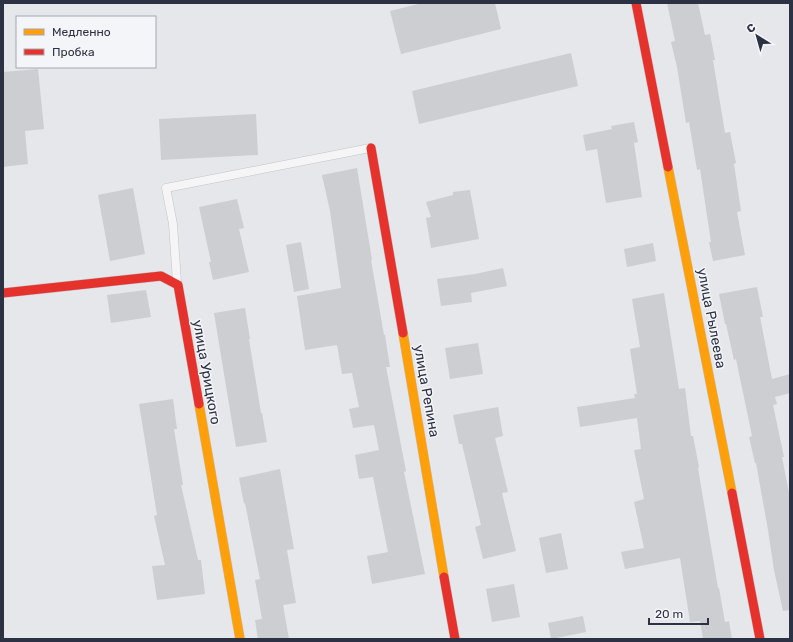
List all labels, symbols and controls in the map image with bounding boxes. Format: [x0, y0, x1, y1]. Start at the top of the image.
legend [16, 16, 156, 68]
north arrow [737, 16, 777, 56]
text: С [744, 21, 758, 36]
text: Медленно [52, 25, 111, 39]
text: Пробка [52, 45, 95, 59]
street label: улица Рылеева [693, 266, 730, 370]
street label: улица Урицкого [189, 318, 224, 426]
street label: улица Репина [410, 344, 443, 439]
scale bar [649, 600, 708, 626]
text: 20 m [655, 607, 683, 621]

